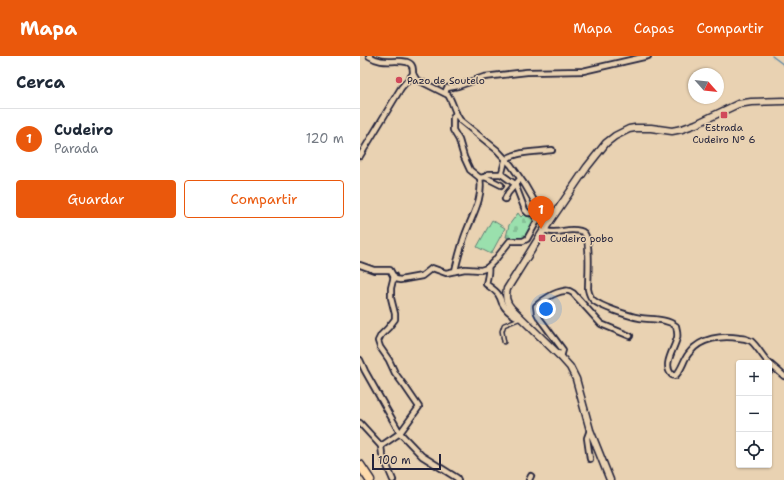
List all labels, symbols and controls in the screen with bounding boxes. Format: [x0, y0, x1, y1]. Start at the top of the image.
text: Mapa [20, 16, 77, 41]
text: Mapa [573, 19, 612, 37]
text: Capas [634, 19, 675, 37]
text: Compartir [697, 19, 764, 37]
north arrow [688, 68, 724, 104]
text: Cerca [16, 71, 65, 93]
place label: Pazo de Soutelo [407, 74, 485, 87]
marker: Pazo de Soutelo [394, 75, 404, 85]
marker: Estrada Cudeiro Nº 6 [719, 110, 729, 120]
text: Cudeiro [54, 120, 113, 140]
place label: Estrada Cudeiro Nº 6 [692, 121, 756, 146]
text: 1 [26, 130, 32, 147]
text: 120 m [306, 130, 344, 147]
text: Parada [54, 140, 98, 157]
button: Guardar [16, 180, 176, 218]
button: Compartir [184, 180, 344, 218]
pin: 1 [528, 196, 554, 229]
place label: Cudeiro pobo [550, 232, 613, 245]
marker: Cudeiro pobo [537, 233, 547, 243]
your location [536, 299, 556, 319]
map controls [736, 360, 772, 468]
button: + [736, 360, 772, 396]
button: − [736, 396, 772, 432]
button: locate [736, 432, 772, 468]
scale bar [372, 452, 441, 471]
text: 100 m [378, 453, 411, 468]

